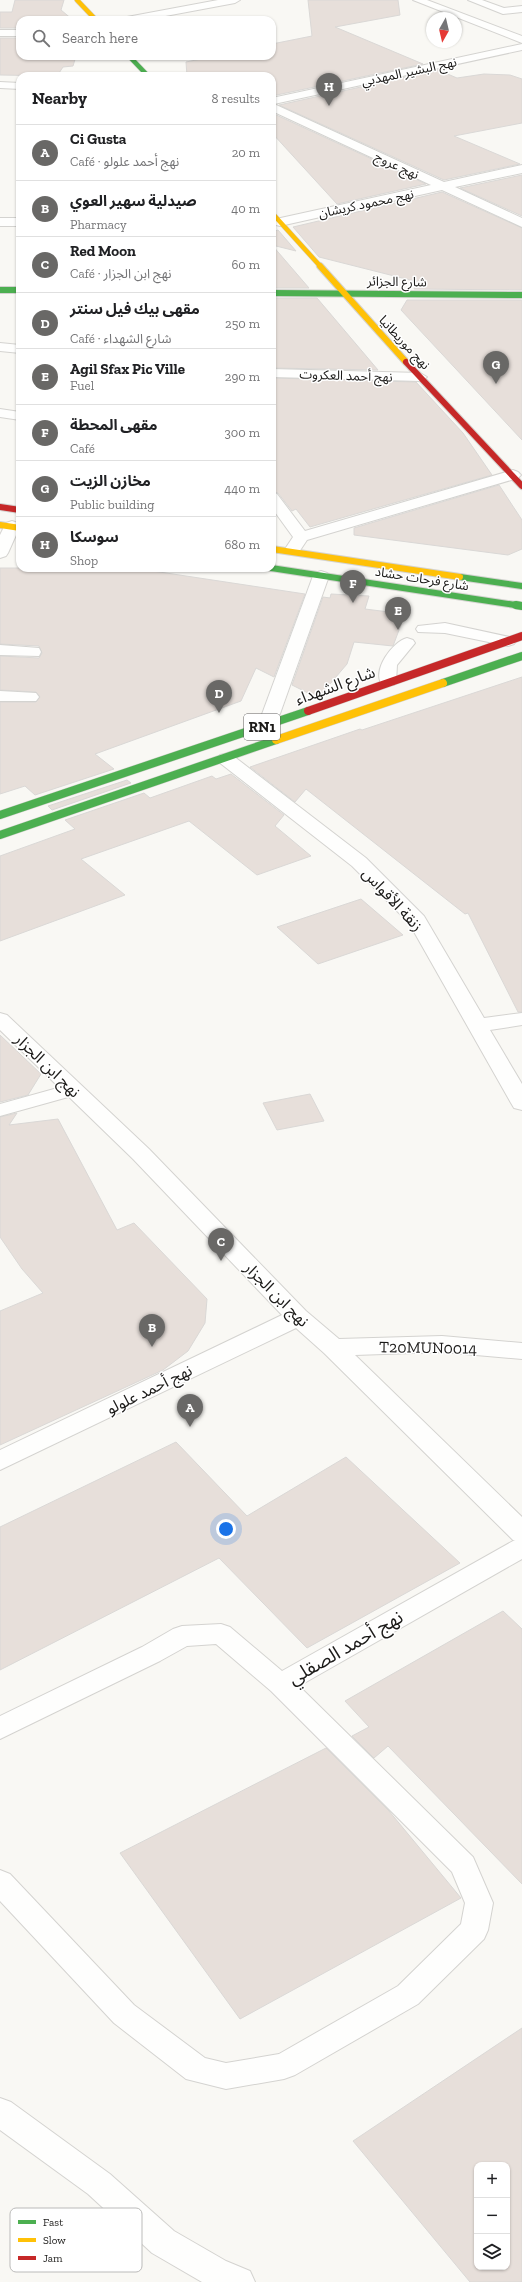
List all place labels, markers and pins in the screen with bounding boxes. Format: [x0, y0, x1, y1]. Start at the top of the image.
pin: H [316, 73, 342, 106]
pin: G [483, 351, 509, 384]
pin: F [340, 570, 366, 603]
pin: E [385, 597, 411, 630]
pin: D [206, 680, 232, 713]
pin: C [208, 1228, 234, 1261]
pin: B [139, 1314, 165, 1347]
pin: A [177, 1394, 203, 1427]

